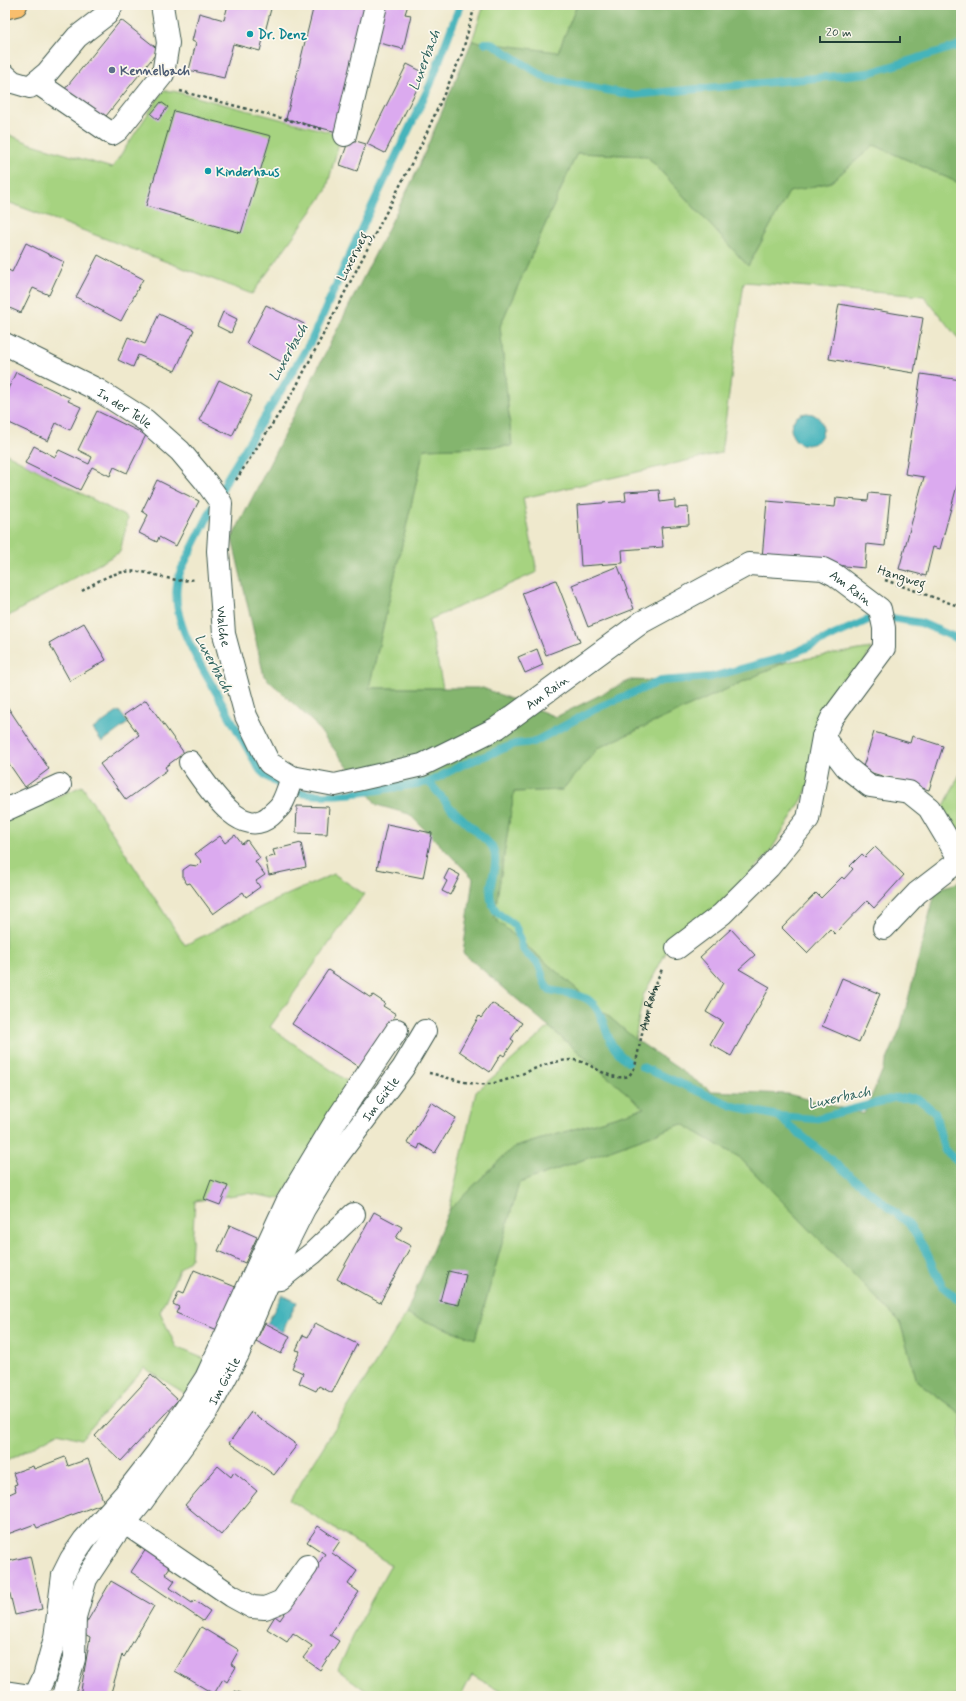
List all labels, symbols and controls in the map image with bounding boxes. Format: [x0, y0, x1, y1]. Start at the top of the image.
scale bar [820, 18, 900, 44]
text: 20 m [826, 25, 852, 41]
place label: Dr. Denz [258, 27, 308, 44]
water label: Luxerbach [405, 27, 445, 93]
marker: Dr. Denz [245, 29, 255, 39]
place label: Kennelbach [120, 63, 190, 80]
marker: Kennelbach [107, 65, 117, 75]
place label: Kinderhaus [216, 164, 279, 181]
marker: Kinderhaus [203, 166, 213, 176]
street label: Luxerweg [334, 229, 375, 285]
water label: Luxerbach [265, 320, 313, 385]
street label: In der Telle [93, 385, 155, 433]
street label: Hangweg [875, 562, 928, 595]
street label: Am Rain [826, 567, 875, 610]
street label: Walche [212, 605, 234, 649]
water label: Luxerbach [190, 631, 236, 696]
street label: Am Rain [523, 672, 572, 714]
street label: Am Rain [636, 980, 665, 1032]
street label: Im Gütle [359, 1073, 404, 1126]
water label: Luxerbach [806, 1083, 872, 1113]
street label: Im Gütle [205, 1354, 245, 1409]

